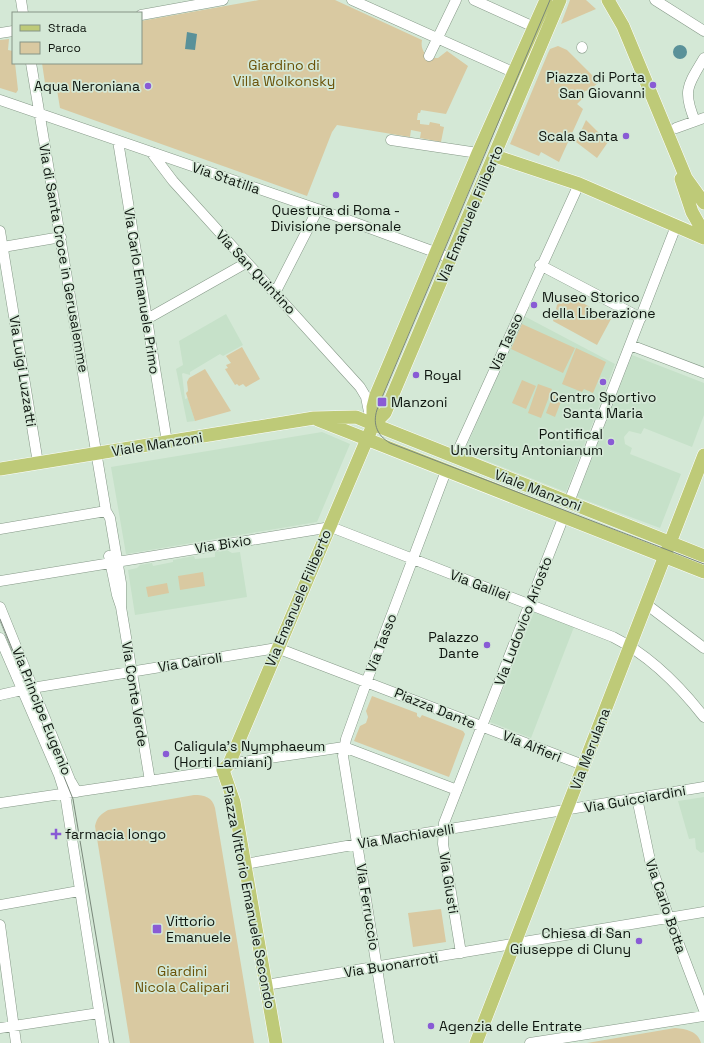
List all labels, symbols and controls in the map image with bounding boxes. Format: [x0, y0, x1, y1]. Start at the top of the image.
legend [12, 12, 142, 64]
text: Strada [48, 20, 87, 36]
text: Parco [48, 40, 81, 56]
park label: Giardino di Villa Wolkonsky [233, 56, 335, 90]
place label: Piazza di Porta San Giovanni [546, 68, 645, 102]
place label: Aqua Neroniana [34, 77, 140, 95]
marker: Piazza di Porta San Giovanni [648, 80, 658, 90]
marker: Aqua Neroniana [143, 81, 153, 91]
place label: Scala Santa [538, 127, 618, 145]
marker: Scala Santa [621, 131, 631, 141]
street label: Via di Santa Croce in Gerusalemme [35, 142, 93, 374]
street label: Via Emanuele Filiberto [433, 143, 507, 285]
street label: Via Statilia [189, 158, 263, 198]
marker: Questura di Roma - Divisione personale [331, 190, 341, 200]
place label: Questura di Roma - Divisione personale [271, 201, 401, 235]
street label: Via Carlo Emanuele Primo [120, 207, 164, 375]
street label: Via San Quintino [212, 226, 300, 318]
place label: Museo Storico della Liberazione [542, 288, 656, 322]
marker: Museo Storico della Liberazione [529, 300, 539, 310]
street label: Via Tasso [485, 310, 527, 374]
street label: Via Luigi Luzzatti [5, 314, 41, 428]
place label: Royal [424, 366, 462, 384]
marker: Royal [411, 370, 421, 380]
marker: Centro Sportivo Santa Maria [598, 377, 608, 387]
place label: Centro Sportivo Santa Maria [550, 388, 656, 422]
place label: Manzoni [391, 393, 447, 411]
marker: Manzoni [376, 396, 388, 408]
place label: Pontifical University Antonianum [451, 425, 603, 459]
street label: Viale Manzoni [110, 428, 204, 460]
marker: Pontifical University Antonianum [606, 437, 616, 447]
street label: Viale Manzoni [492, 465, 584, 515]
street label: Via Emanuele Filiberto [261, 527, 335, 669]
street label: Via Bixio [194, 531, 252, 557]
street label: Via Ludovico Ariosto [490, 554, 556, 688]
street label: Via Galilei [447, 565, 513, 605]
street label: Via Tasso [362, 611, 400, 675]
place label: Palazzo Dante [428, 628, 479, 662]
street label: Via Conte Verde [118, 640, 152, 748]
marker: Palazzo Dante [482, 640, 492, 650]
street label: Via Principe Eugenio [8, 644, 76, 778]
street label: Via Cairoli [157, 648, 223, 676]
street label: Piazza Dante [392, 683, 478, 733]
street label: Via Merulana [566, 706, 614, 792]
street label: Via Alfieri [500, 726, 564, 766]
place label: Caligula's Nymphaeum (Horti Lamiani) [174, 737, 325, 771]
marker: Caligula's Nymphaeum (Horti Lamiani) [161, 749, 171, 759]
street label: Via Guicciardini [583, 781, 687, 817]
street label: Piazza Vittorio Emanuele Secondo [218, 784, 280, 1010]
street label: Via Machiavelli [356, 819, 456, 853]
place label: farmacia longo [65, 825, 166, 843]
marker: farmacia longo [50, 828, 62, 840]
street label: Via Giusti [435, 851, 463, 915]
street label: Via Carlo Botta [641, 856, 691, 956]
street label: Via Ferruccio [352, 862, 384, 952]
place label: Vittorio Emanuele [166, 912, 231, 946]
marker: Vittorio Emanuele [151, 923, 163, 935]
place label: Chiesa di San Giuseppe di Cluny [510, 924, 631, 958]
marker: Chiesa di San Giuseppe di Cluny [634, 936, 644, 946]
street label: Via Buonarroti [342, 949, 440, 981]
park label: Giardini Nicola Calipari [135, 962, 229, 996]
place label: Agenzia delle Entrate [439, 1017, 582, 1035]
marker: Agenzia delle Entrate [426, 1021, 436, 1031]

